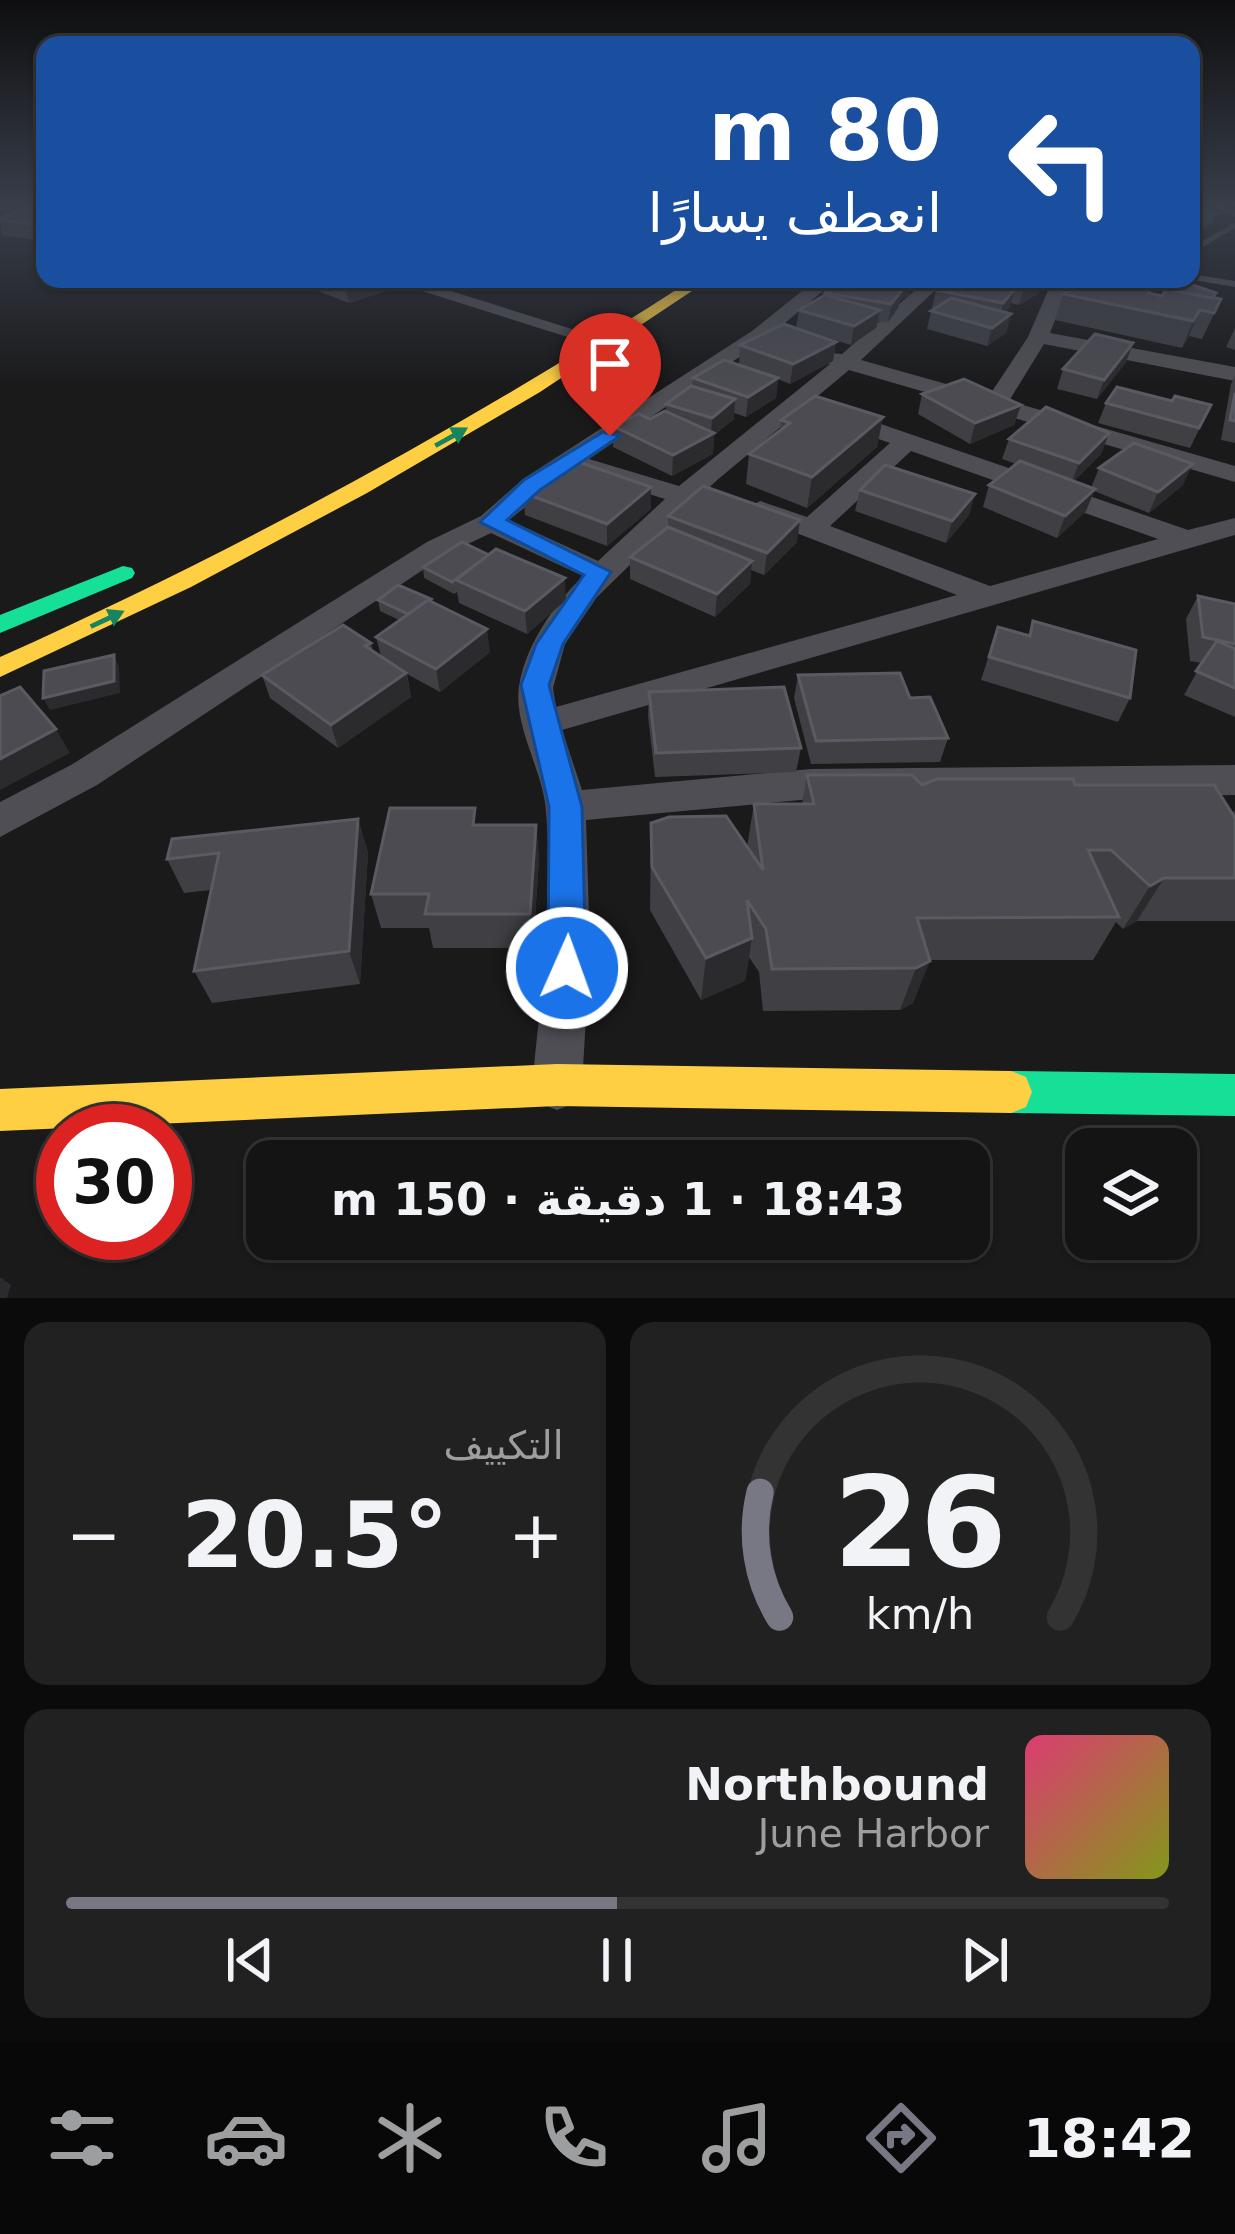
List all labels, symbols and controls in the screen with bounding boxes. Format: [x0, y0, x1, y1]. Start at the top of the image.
text: 80 m [708, 82, 942, 180]
icon: left [984, 84, 1140, 240]
text: انعطف يسارًا [648, 182, 942, 245]
pin [559, 313, 661, 436]
icon: arrive [577, 331, 643, 397]
one-way arrow [434, 427, 468, 448]
one-way arrow [90, 609, 125, 629]
position arrow [504, 905, 630, 1031]
speed limit sign: 30 [36, 1104, 192, 1260]
map controls [1065, 1128, 1197, 1260]
button: layers [1065, 1128, 1197, 1260]
text: 18:43 · 1 دقيقة · 150 m [331, 1173, 905, 1226]
text: التكييف [444, 1423, 564, 1468]
text: 26 [833, 1450, 1007, 1595]
text: 20.5° [181, 1483, 448, 1588]
text: − [66, 1497, 121, 1574]
text: + [508, 1497, 564, 1574]
text: km/h [866, 1588, 974, 1638]
text: Northbound [685, 1758, 989, 1811]
text: June Harbor [758, 1811, 989, 1856]
icon: previous [217, 1927, 283, 1993]
icon: pause [584, 1927, 650, 1993]
icon: next [952, 1927, 1018, 1993]
icon: filters [40, 2096, 124, 2180]
icon: car [204, 2096, 288, 2180]
icon: climate [368, 2096, 452, 2180]
icon: phone [532, 2096, 616, 2180]
icon: music [695, 2096, 779, 2180]
icon: directions [859, 2096, 943, 2180]
text: 18:42 [1023, 2107, 1195, 2170]

